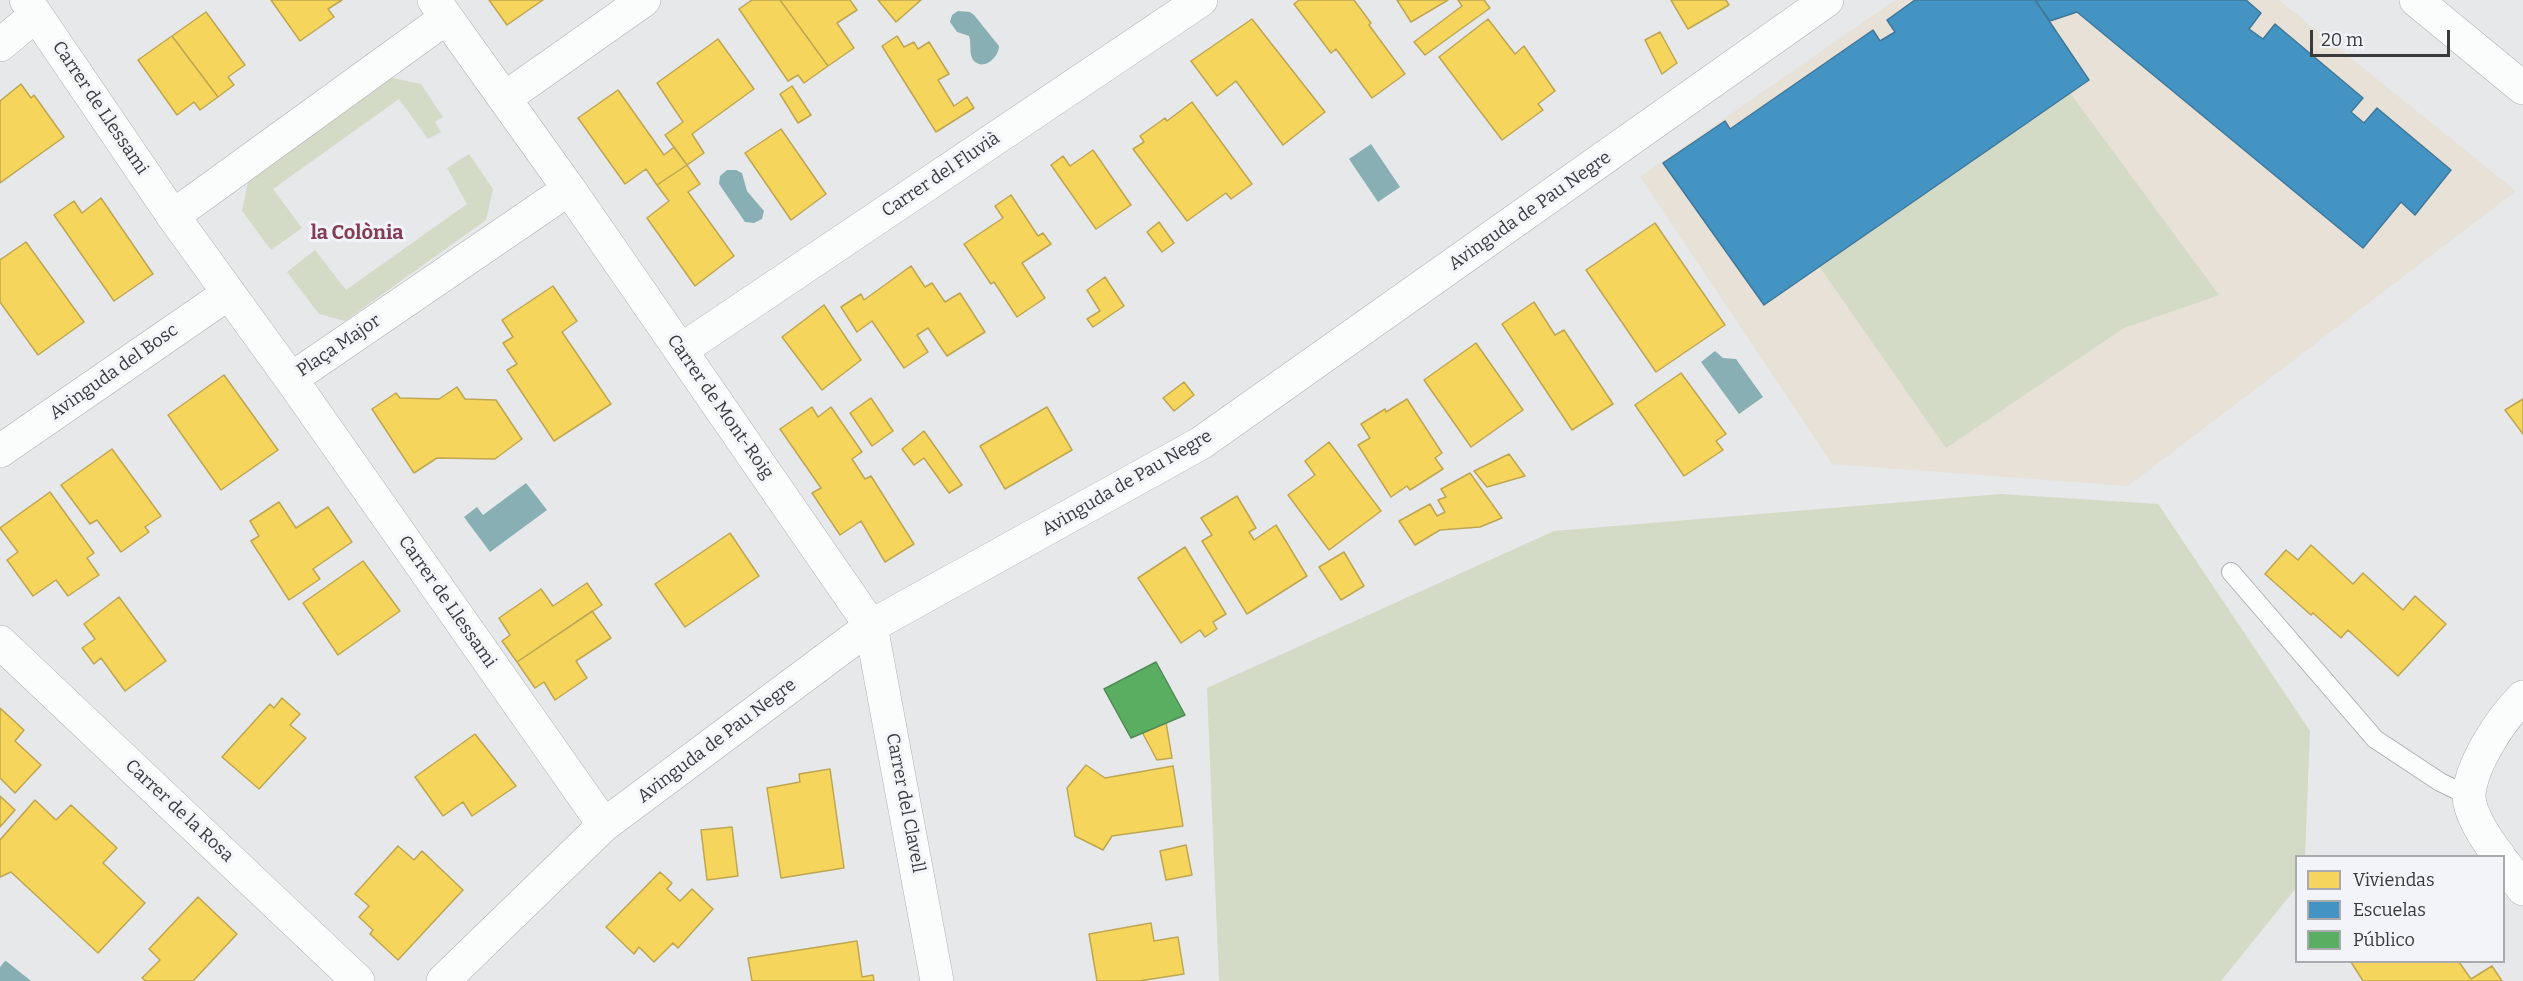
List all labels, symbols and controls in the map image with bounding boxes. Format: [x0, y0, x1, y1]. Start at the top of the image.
scale bar [2313, 18, 2452, 56]
text: 20 m [2321, 29, 2363, 51]
street label: Carrer de Llessami [47, 37, 153, 179]
street label: Carrer del Fluvià [878, 128, 1004, 222]
street label: Avinguda de Pau Negre [1445, 147, 1615, 275]
district label: la Colònia [311, 221, 403, 245]
street label: Plaça Major [293, 310, 385, 382]
street label: Avinguda del Bosc [46, 320, 182, 424]
street label: Carrer de Mont-Roig [662, 331, 778, 483]
street label: Avinguda de Pau Negre [1038, 425, 1216, 541]
street label: Carrer de Llessami [393, 532, 501, 672]
street label: Avinguda de Pau Negre [633, 674, 801, 808]
street label: Carrer del Clavell [881, 731, 929, 875]
street label: Carrer de la Rosa [120, 755, 238, 867]
legend [2295, 855, 2505, 963]
text: Viviendas [2353, 869, 2435, 891]
text: Escuelas [2353, 899, 2426, 921]
text: Público [2353, 929, 2415, 951]

